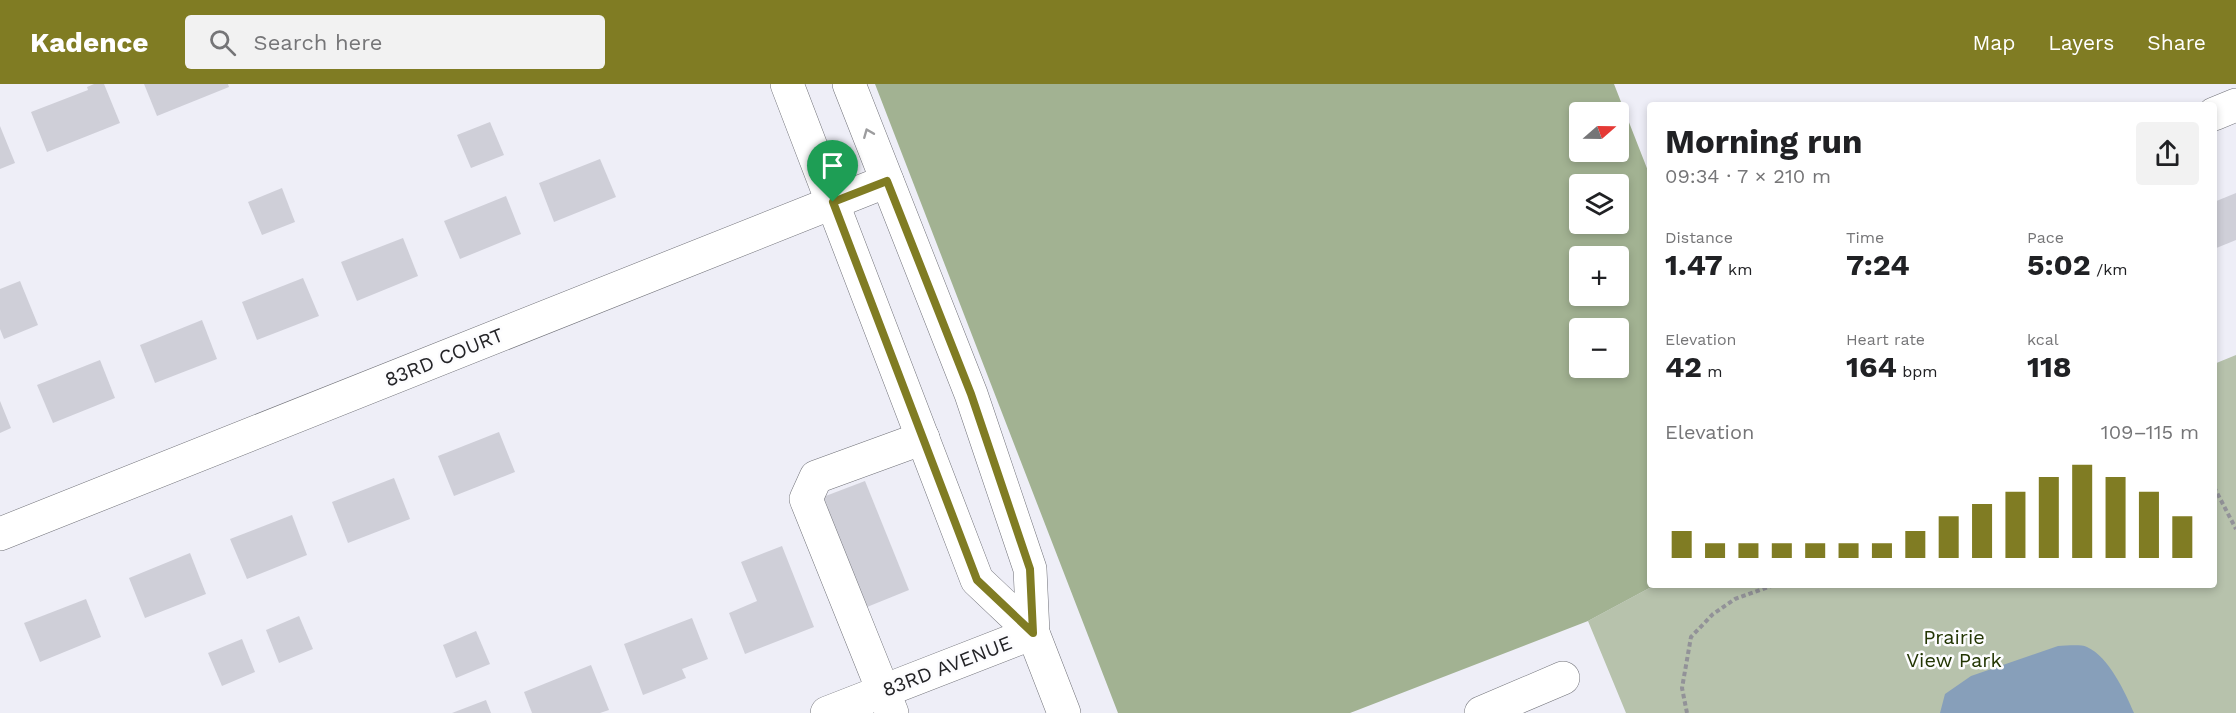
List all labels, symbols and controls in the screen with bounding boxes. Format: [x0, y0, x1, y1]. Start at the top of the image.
search box [185, 15, 605, 69]
text: Kadence [30, 26, 149, 59]
icon: search [206, 26, 239, 59]
text: Search here [254, 30, 383, 55]
text: Map [1972, 30, 2015, 55]
text: Layers [2048, 30, 2114, 55]
text: Share [2147, 30, 2206, 55]
north arrow [1569, 102, 1629, 162]
map controls [1569, 102, 1629, 378]
text: Morning run [1665, 122, 1862, 161]
button: share [2136, 122, 2199, 185]
one-way arrow [863, 128, 875, 139]
pin [807, 140, 858, 202]
icon: arrive [816, 149, 849, 182]
text: 09:34 · 7 × 210 m [1665, 164, 1831, 188]
button: layers [1569, 174, 1629, 234]
text: Distance [1665, 228, 1733, 247]
text: Time [1846, 228, 1884, 247]
text: Pace [2027, 228, 2064, 247]
button: + [1569, 246, 1629, 306]
text: 1.47 [1665, 247, 1723, 282]
text: 7:24 [1846, 247, 1910, 282]
text: 5:02 [2027, 247, 2091, 282]
text: km [1723, 260, 1752, 279]
text: /km [2091, 260, 2128, 279]
button: − [1569, 318, 1629, 378]
street label: 83RD COURT [381, 322, 507, 392]
text: Elevation [1665, 330, 1736, 349]
text: Heart rate [1846, 330, 1925, 349]
text: kcal [2027, 330, 2059, 349]
text: 42 [1665, 349, 1702, 384]
text: 164 [1846, 349, 1897, 384]
text: 118 [2027, 349, 2072, 384]
text: m [1702, 362, 1723, 381]
text: bpm [1897, 362, 1938, 381]
text: Elevation [1665, 420, 1754, 444]
text: 109–115 m [2101, 420, 2199, 444]
park label: Prairie View Park [1906, 625, 2002, 672]
street label: 83RD AVENUE [879, 630, 1015, 702]

